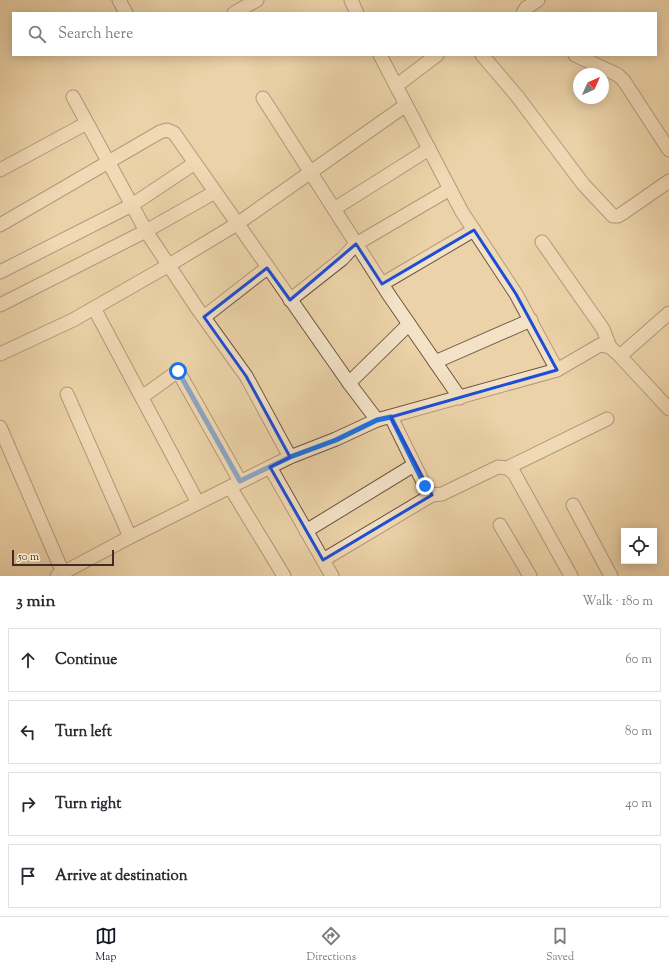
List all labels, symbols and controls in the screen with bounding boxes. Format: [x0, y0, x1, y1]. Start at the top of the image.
search box [12, 12, 657, 56]
icon: search [26, 23, 48, 45]
text: Search here [58, 24, 133, 45]
north arrow [573, 68, 609, 104]
route start [169, 362, 187, 380]
route end [416, 477, 434, 495]
map controls [621, 528, 657, 564]
button: locate [621, 528, 657, 564]
scale bar [12, 548, 114, 567]
text: 50 m [18, 549, 39, 565]
text: 3 min [16, 590, 55, 614]
text: Walk · 180 m [582, 593, 653, 611]
icon: ahead [17, 649, 39, 671]
text: Continue [55, 650, 117, 671]
text: 60 m [625, 651, 652, 669]
icon: left [17, 721, 39, 743]
text: Turn left [55, 722, 112, 743]
text: 80 m [625, 723, 652, 741]
icon: right [17, 793, 39, 815]
text: Turn right [55, 794, 121, 815]
text: 40 m [625, 795, 652, 813]
icon: arrive [17, 865, 39, 887]
text: Arrive at destination [55, 866, 188, 887]
tab: Map [95, 925, 117, 965]
tab: Directions [307, 925, 356, 965]
tab: Saved [546, 925, 574, 965]

